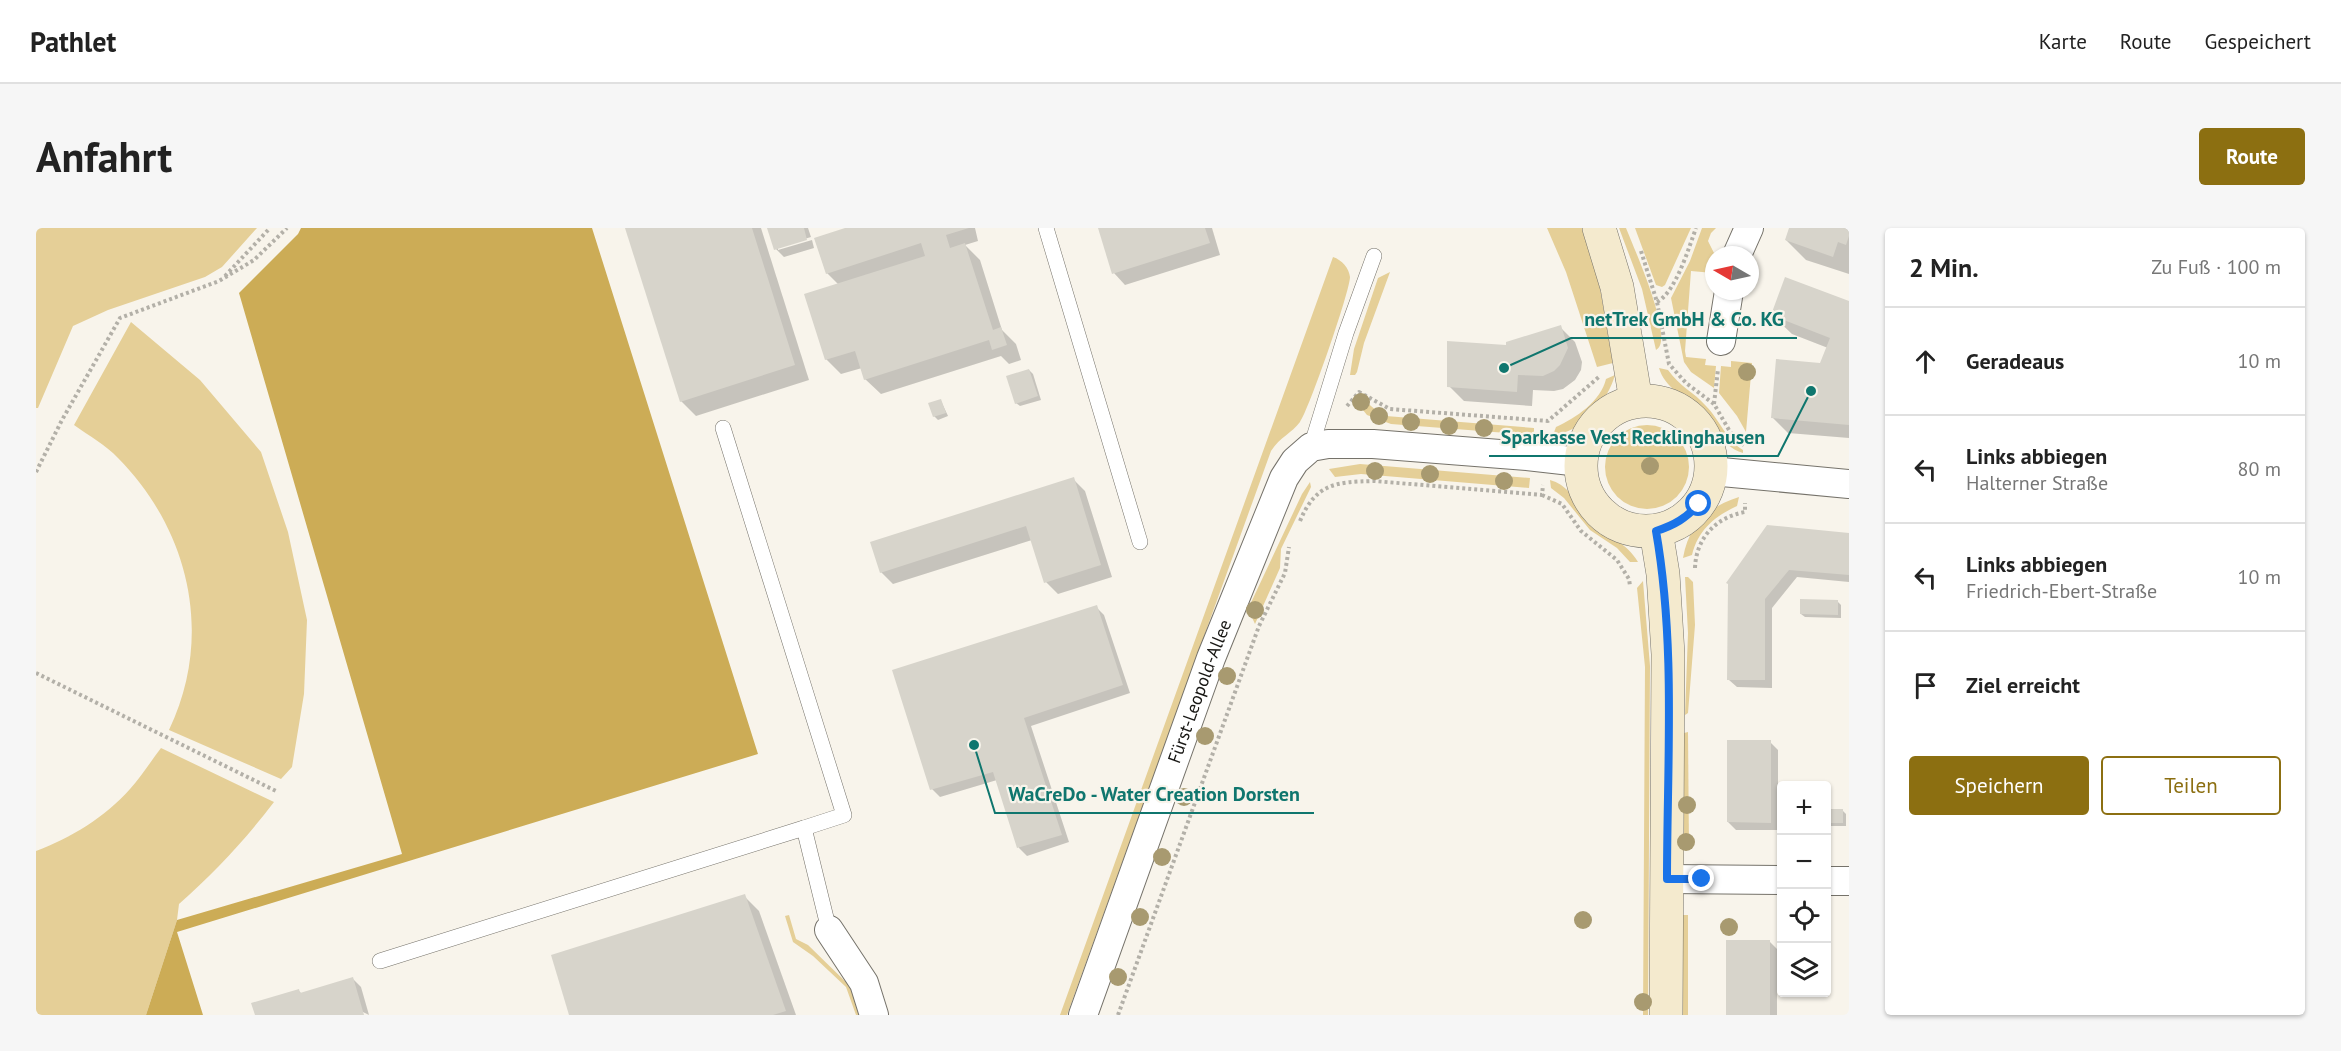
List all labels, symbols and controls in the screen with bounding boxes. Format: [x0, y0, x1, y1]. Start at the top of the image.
text: Pathlet [30, 23, 116, 60]
text: Karte [2039, 28, 2087, 55]
text: Route [2120, 28, 2171, 55]
text: Gespeichert [2204, 28, 2311, 55]
button: Route [2199, 128, 2305, 185]
text: Anfahrt [36, 129, 172, 184]
north arrow [1705, 246, 1759, 300]
text: 2 Min. [1909, 251, 1979, 284]
text: Zu Fuß · 100 m [2151, 254, 2281, 280]
callout: netTrek GmbH & Co. KG [1571, 300, 1797, 338]
text: netTrek GmbH & Co. KG [1584, 306, 1784, 332]
icon: ahead [1909, 345, 1942, 378]
text: Geradeaus [1966, 347, 2064, 375]
text: 10 m [2238, 348, 2281, 374]
callout: Sparkasse Vest Recklinghausen [1489, 418, 1778, 456]
text: Sparkasse Vest Recklinghausen [1501, 424, 1765, 450]
text: Links abbiegen [1966, 442, 2107, 470]
icon: left [1909, 453, 1942, 486]
text: 80 m [2238, 456, 2281, 482]
text: Halterner Straße [1966, 470, 2108, 496]
route start [1685, 490, 1711, 516]
text: Links abbiegen [1966, 550, 2107, 578]
icon: left [1909, 561, 1942, 594]
text: 10 m [2238, 564, 2281, 590]
text: Friedrich-Ebert-Straße [1966, 578, 2157, 604]
street label: Fürst-Leopold-Allee [1162, 616, 1236, 766]
icon: arrive [1909, 669, 1942, 702]
text: Ziel erreicht [1966, 671, 2080, 699]
button: Speichern [1909, 756, 2089, 815]
button: Teilen [2101, 756, 2281, 815]
callout: WaCreDo - Water Creation Dorsten [995, 775, 1314, 813]
text: WaCreDo - Water Creation Dorsten [1008, 781, 1300, 807]
map controls [1777, 781, 1831, 997]
button: + [1777, 781, 1831, 835]
button: − [1777, 835, 1831, 889]
route end [1688, 865, 1714, 891]
button: locate [1777, 889, 1831, 943]
button: layers [1777, 943, 1831, 997]

